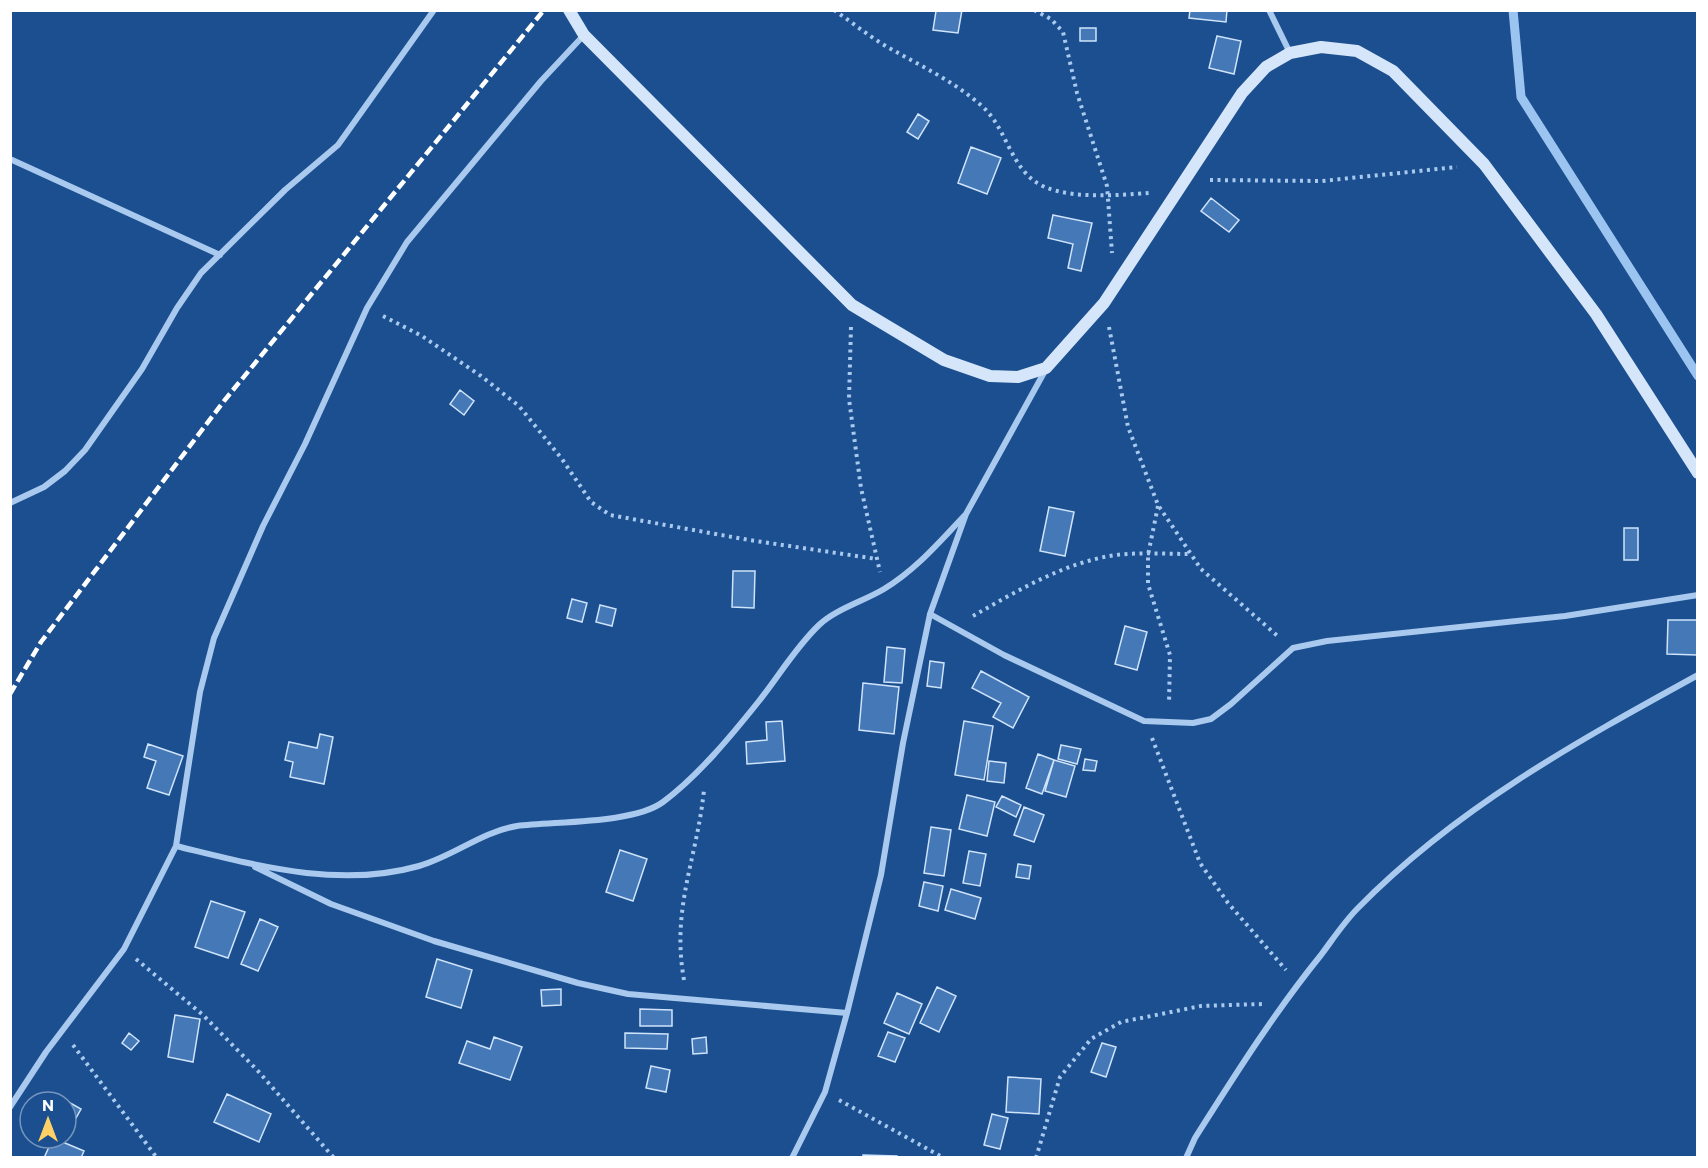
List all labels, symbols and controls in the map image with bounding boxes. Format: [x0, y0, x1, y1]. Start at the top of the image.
north arrow [18, 1090, 78, 1150]
text: N [42, 1095, 54, 1114]

